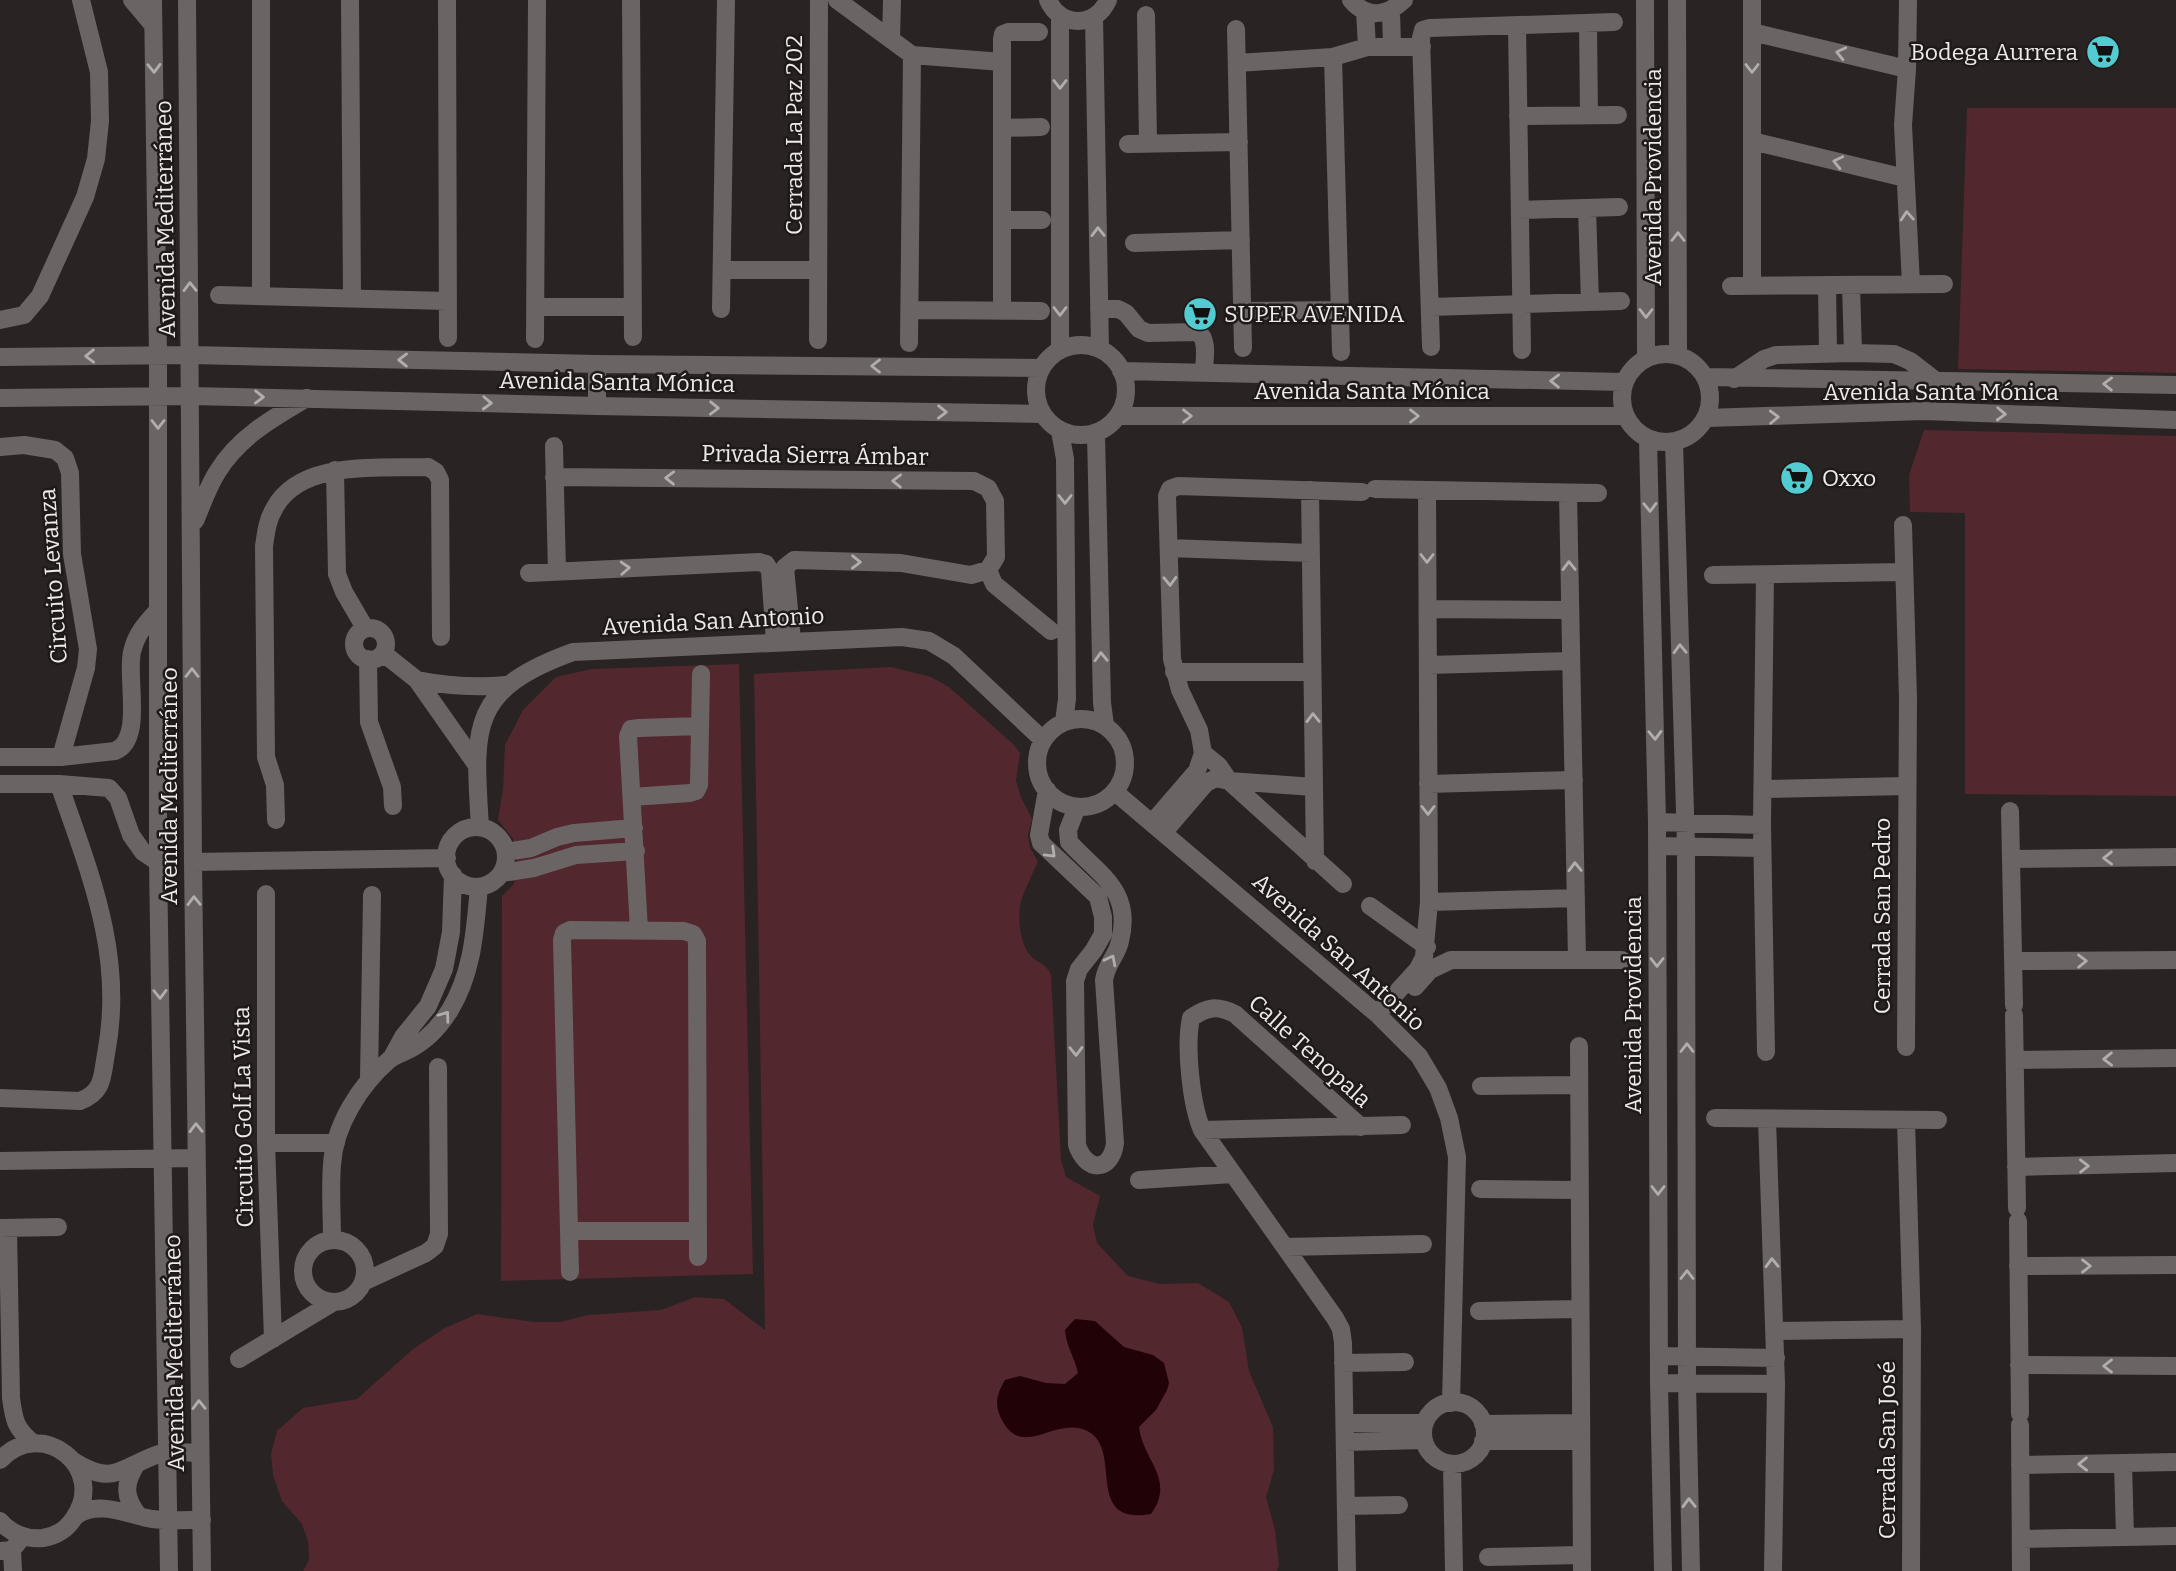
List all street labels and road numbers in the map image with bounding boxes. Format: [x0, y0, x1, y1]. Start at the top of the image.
street label: Cerrada La Paz 202 [780, 35, 808, 235]
street label: Avenida Providencia [1639, 68, 1667, 286]
street label: Avenida Mediterráneo [149, 100, 181, 338]
street label: Avenida Santa Mónica [499, 366, 736, 398]
street label: Avenida Santa Mónica [1254, 377, 1490, 405]
street label: Avenida Santa Mónica [1823, 378, 2059, 406]
street label: Privada Sierra Ámbar [701, 439, 929, 471]
street label: Circuito Levanza [33, 487, 73, 665]
street label: Avenida San Antonio [601, 601, 825, 641]
street label: Avenida Mediterráneo [155, 667, 183, 905]
street label: Cerrada San Pedro [1868, 818, 1896, 1014]
street label: Avenida San Antonio [1247, 867, 1431, 1037]
street label: Avenida Providencia [1619, 896, 1647, 1114]
street label: Calle Tenopala [1243, 989, 1377, 1114]
street label: Circuito Golf La Vista [227, 1006, 259, 1228]
street label: Avenida Mediterráneo [158, 1234, 190, 1472]
street label: Cerrada San José [1873, 1361, 1901, 1539]

